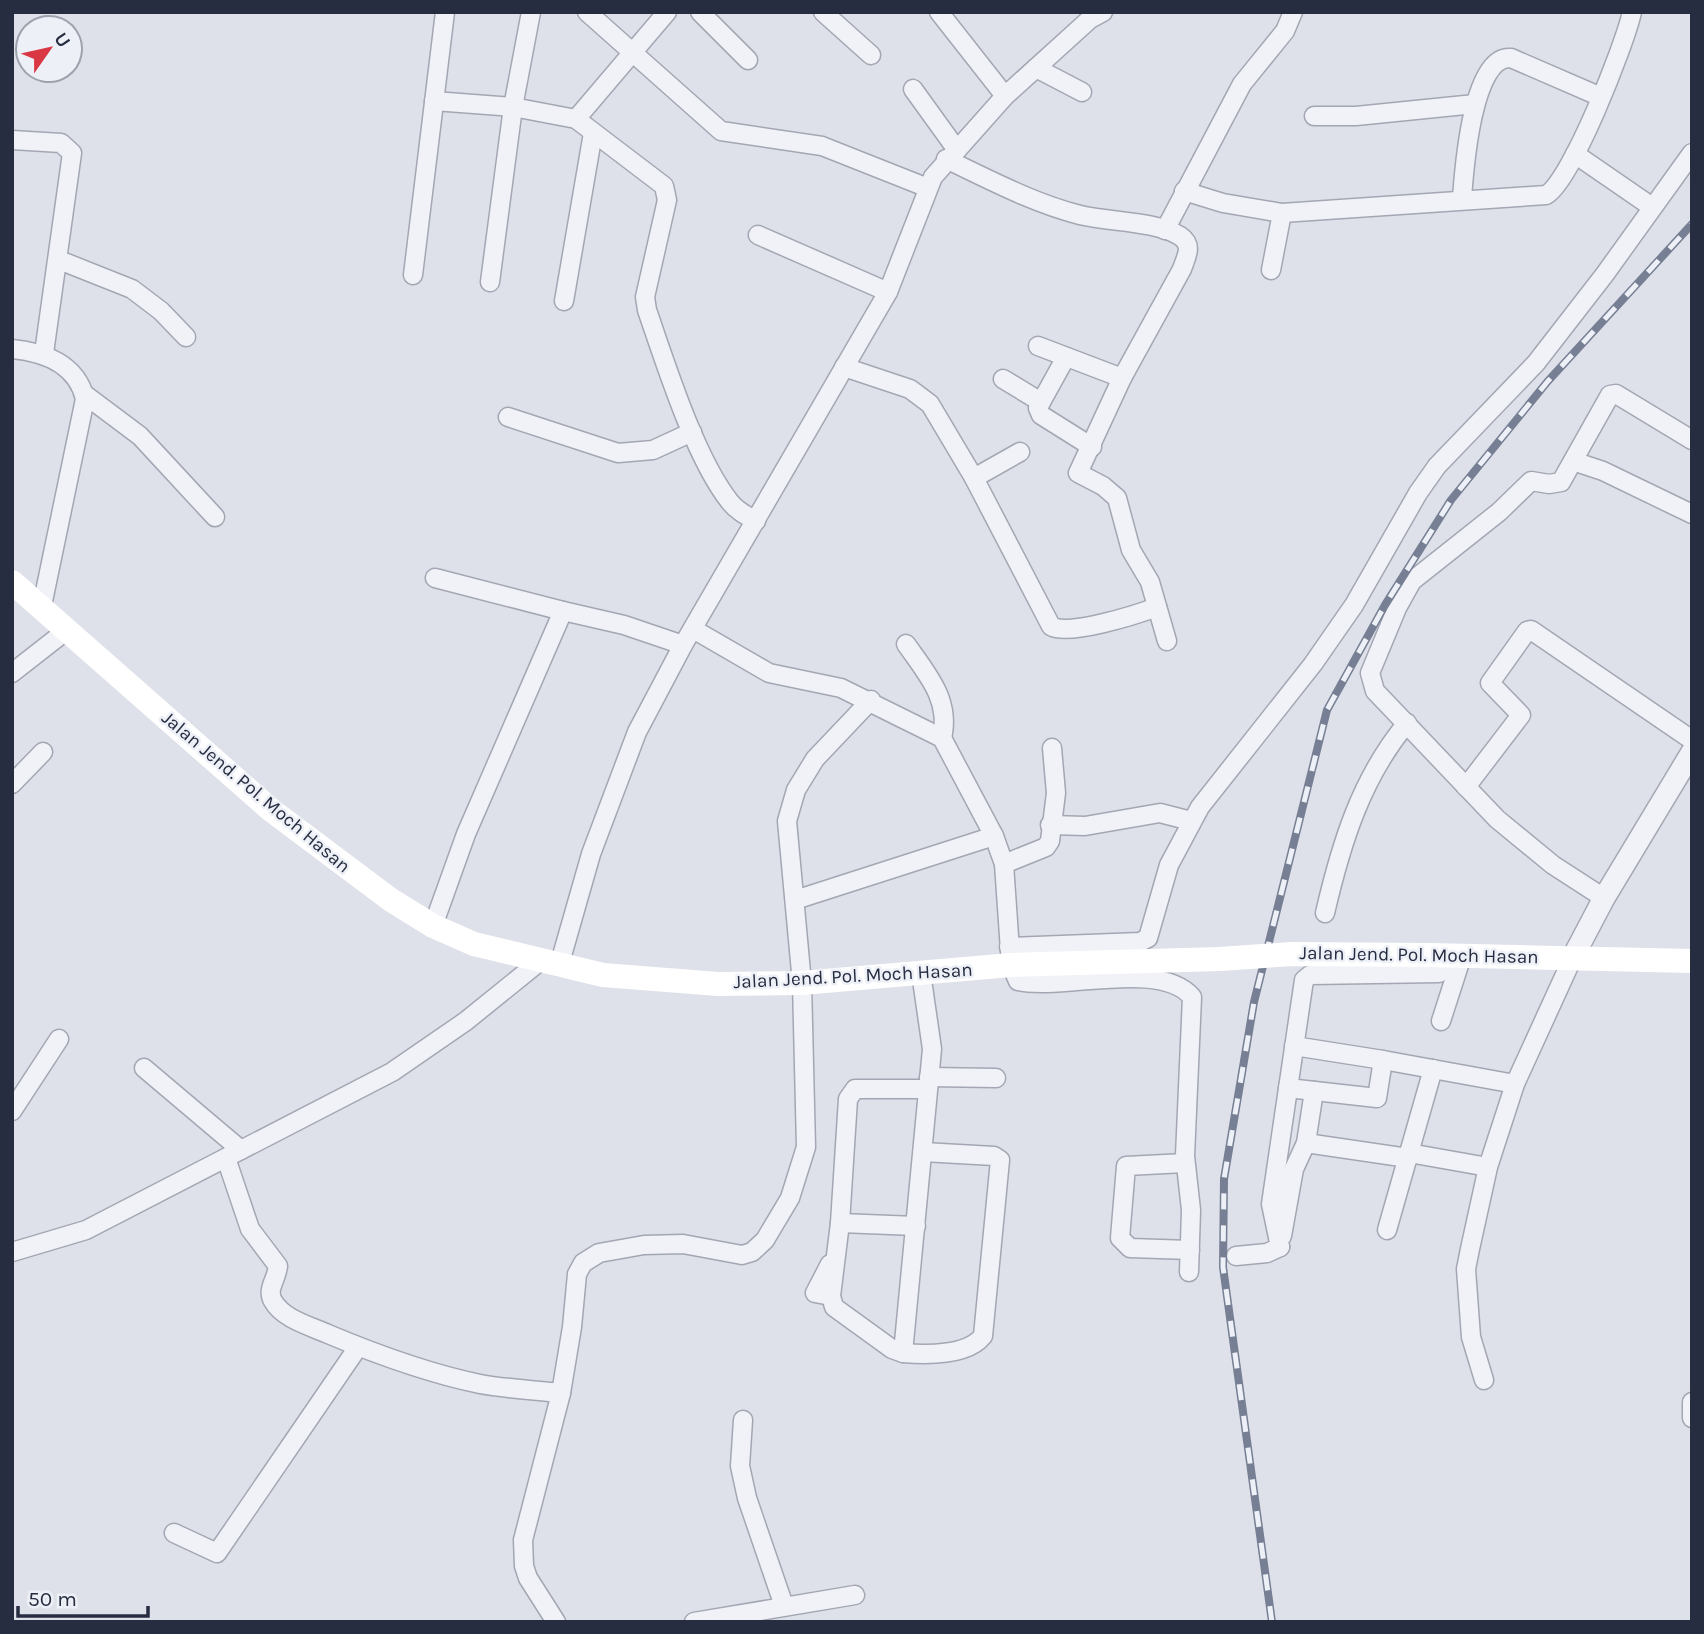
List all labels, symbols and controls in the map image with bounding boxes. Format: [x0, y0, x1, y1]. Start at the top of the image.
north arrow [14, 14, 84, 84]
text: U [49, 28, 75, 52]
street label: Jalan Jend. Pol. Moch Hasan [157, 707, 355, 877]
street label: Jalan Jend. Pol. Moch Hasan [1299, 942, 1539, 968]
street label: Jalan Jend. Pol. Moch Hasan [733, 959, 973, 993]
scale bar [18, 1574, 147, 1618]
text: 50 m [28, 1587, 77, 1611]

